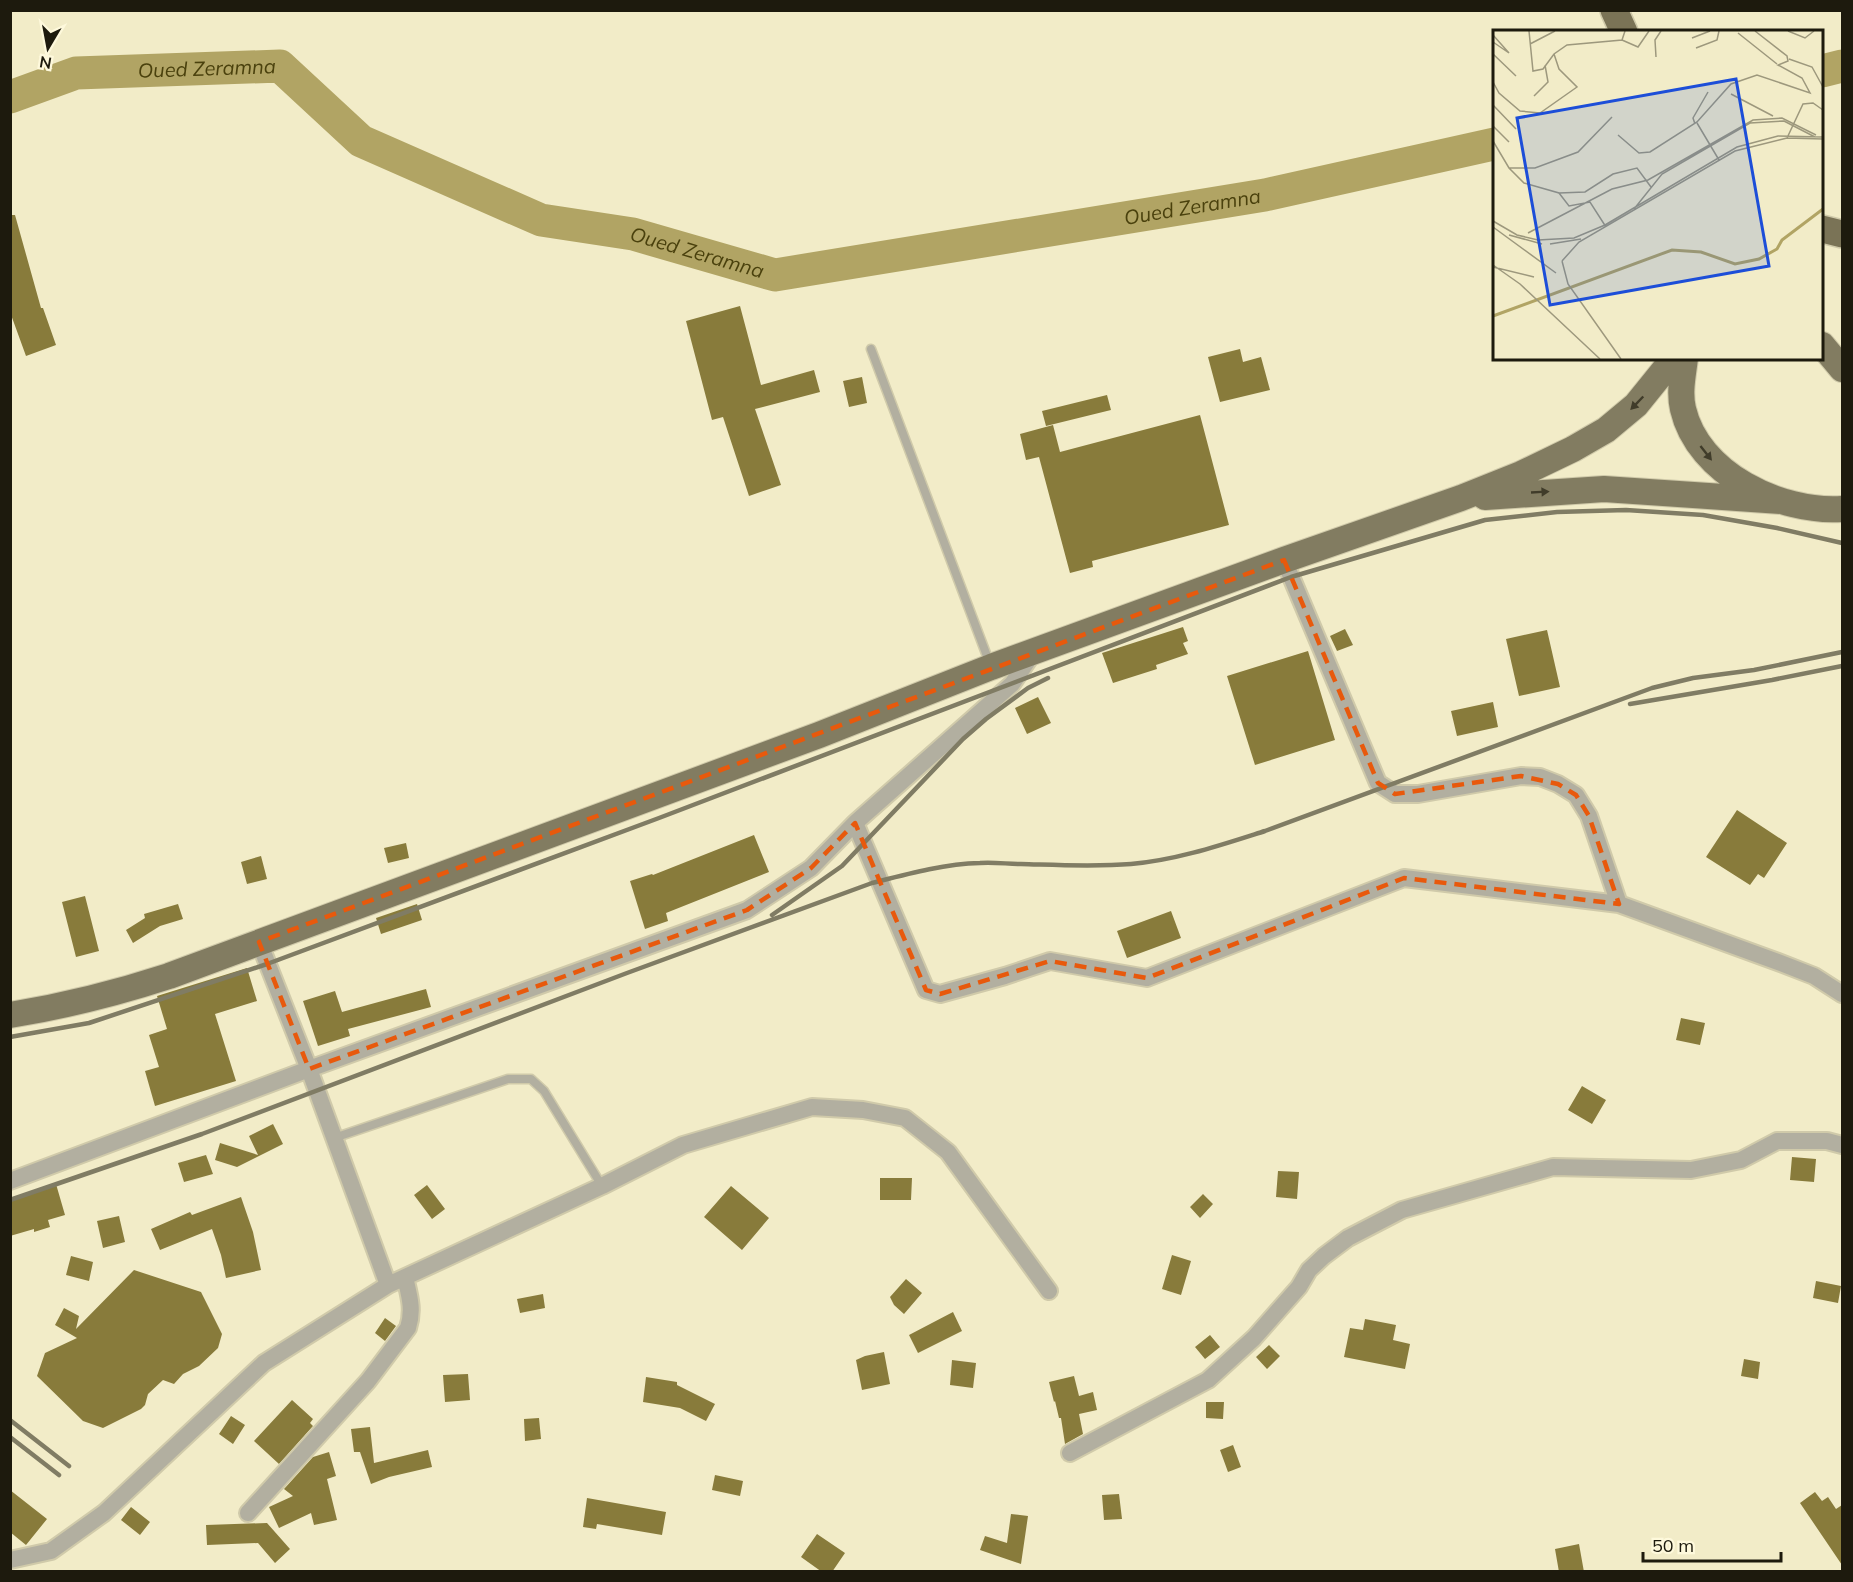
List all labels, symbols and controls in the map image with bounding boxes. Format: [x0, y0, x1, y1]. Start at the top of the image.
north arrow [18, 18, 78, 78]
inset map [1493, 30, 1823, 360]
text: N [38, 52, 53, 74]
water label: Oued Zeramna [137, 53, 276, 83]
water label: Oued Zeramna [1122, 183, 1262, 230]
water label: Oued Zeramna [627, 221, 767, 283]
one-way arrow [1630, 396, 1644, 410]
one-way arrow [1699, 445, 1711, 460]
one-way arrow [1531, 488, 1550, 497]
scale bar [1643, 1525, 1781, 1563]
text: 50 m [1652, 1534, 1694, 1557]

